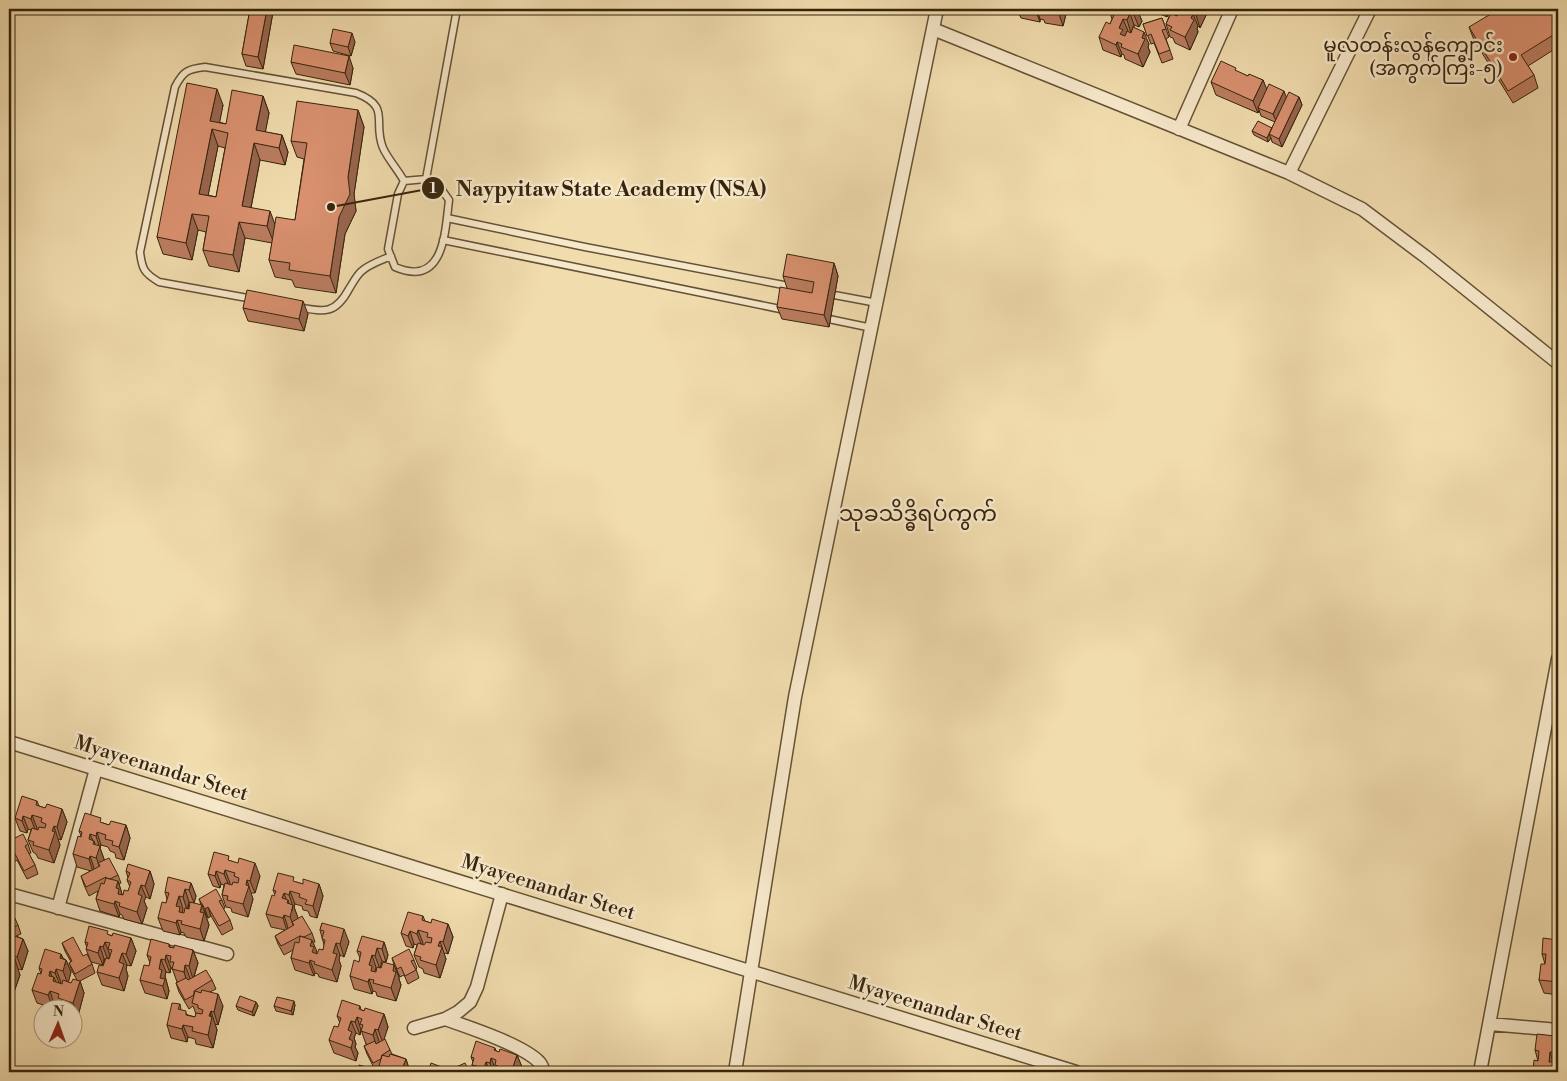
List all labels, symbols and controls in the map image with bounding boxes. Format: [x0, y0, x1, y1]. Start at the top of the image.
place label: မူလတန်းလွန်ကျောင်း (အကွက်ကြီး-၅) [1323, 31, 1503, 84]
marker: မူလတန်းလွန်ကျောင်း (အကွက်ကြီး-၅) [1507, 51, 1519, 63]
callout: Naypyitaw State Academy (NSA) [420, 170, 776, 206]
text: Naypyitaw State Academy (NSA) [456, 177, 766, 203]
text: 1 [429, 179, 437, 198]
district label: သုခသိဒ္ဓိရပ်ကွက် [839, 498, 997, 531]
street label: Myayeenandar Steet [71, 731, 251, 807]
street label: Myayeenandar Steet [458, 850, 638, 926]
street label: Myayeenandar Steet [845, 971, 1025, 1047]
north arrow [32, 998, 82, 1048]
text: N [53, 1003, 64, 1021]

